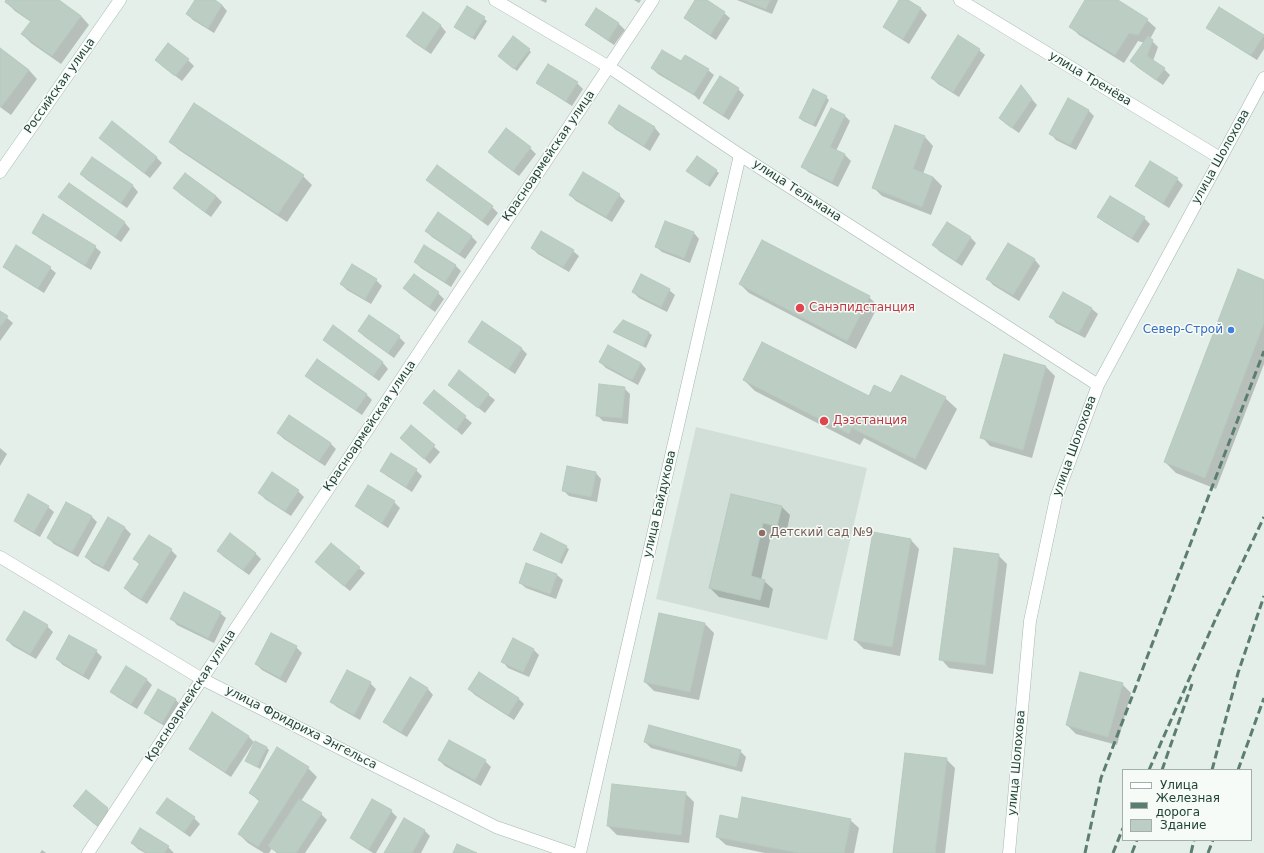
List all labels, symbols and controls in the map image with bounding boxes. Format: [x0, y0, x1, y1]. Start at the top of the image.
street label: Российская улица [21, 35, 99, 137]
street label: улица Тренёва [1046, 49, 1134, 109]
street label: Красноармейская улица [500, 88, 598, 224]
street label: улица Шолохова [1189, 107, 1253, 207]
street label: улица Тельмана [750, 157, 844, 225]
place label: Санэпидстанция [809, 301, 915, 315]
marker: Санэпидстанция [794, 302, 806, 314]
place label: Север-Строй [1143, 323, 1223, 337]
marker: Север-Строй [1226, 325, 1236, 335]
street label: Красноармейская улица [321, 358, 419, 494]
street label: улица Шолохова [1050, 394, 1100, 498]
place label: Дэзстанция [833, 414, 907, 428]
marker: Дэзстанция [818, 415, 830, 427]
street label: улица Байдукова [641, 449, 679, 559]
place label: Детский сад №9 [770, 526, 873, 540]
marker: Детский сад №9 [757, 528, 767, 538]
street label: Красноармейская улица [143, 627, 239, 765]
street label: улица Фридриха Энгельса [223, 683, 379, 773]
street label: улица Шолохова [1005, 710, 1029, 816]
legend [1122, 769, 1252, 841]
text: Улица [1160, 778, 1198, 792]
text: Железная дорога [1156, 791, 1220, 819]
text: Здание [1160, 818, 1206, 832]

